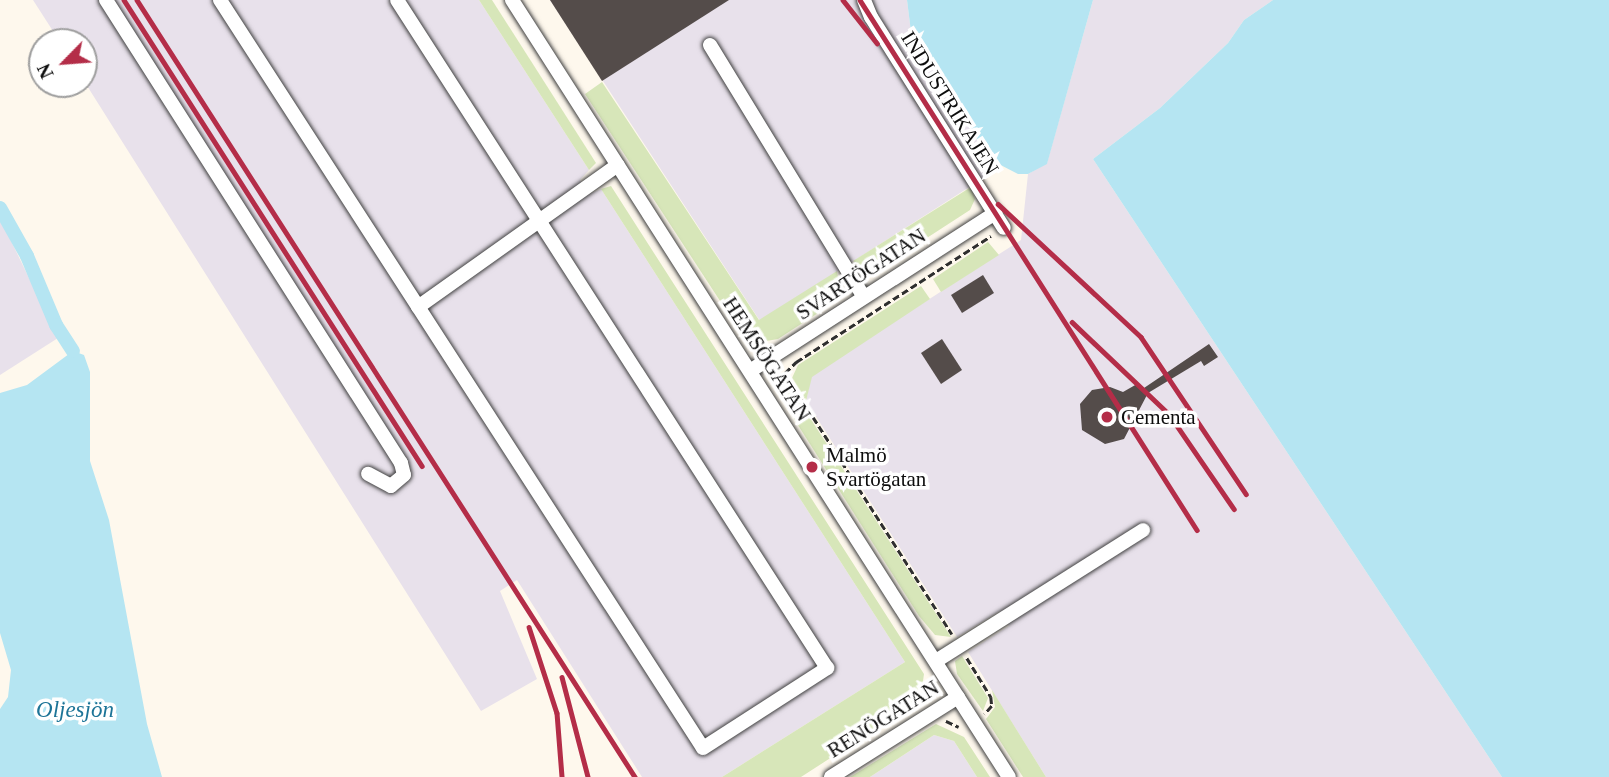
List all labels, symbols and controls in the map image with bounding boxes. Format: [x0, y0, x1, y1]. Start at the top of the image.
street label: INDUSTRIKAJEN [896, 27, 1004, 179]
north arrow [28, 28, 98, 98]
text: N [33, 61, 58, 82]
street label: SVARTÖGATAN [791, 223, 931, 325]
street label: HEMSÖGATAN [717, 292, 817, 426]
place label: Cementa [1121, 404, 1196, 430]
marker: Cementa [1099, 409, 1115, 425]
place label: Malmö Svartögatan [826, 442, 926, 492]
marker: Malmö Svartögatan [804, 459, 820, 475]
street label: RENÖGATAN [823, 675, 943, 763]
water label: Oljesjön [36, 696, 114, 724]

